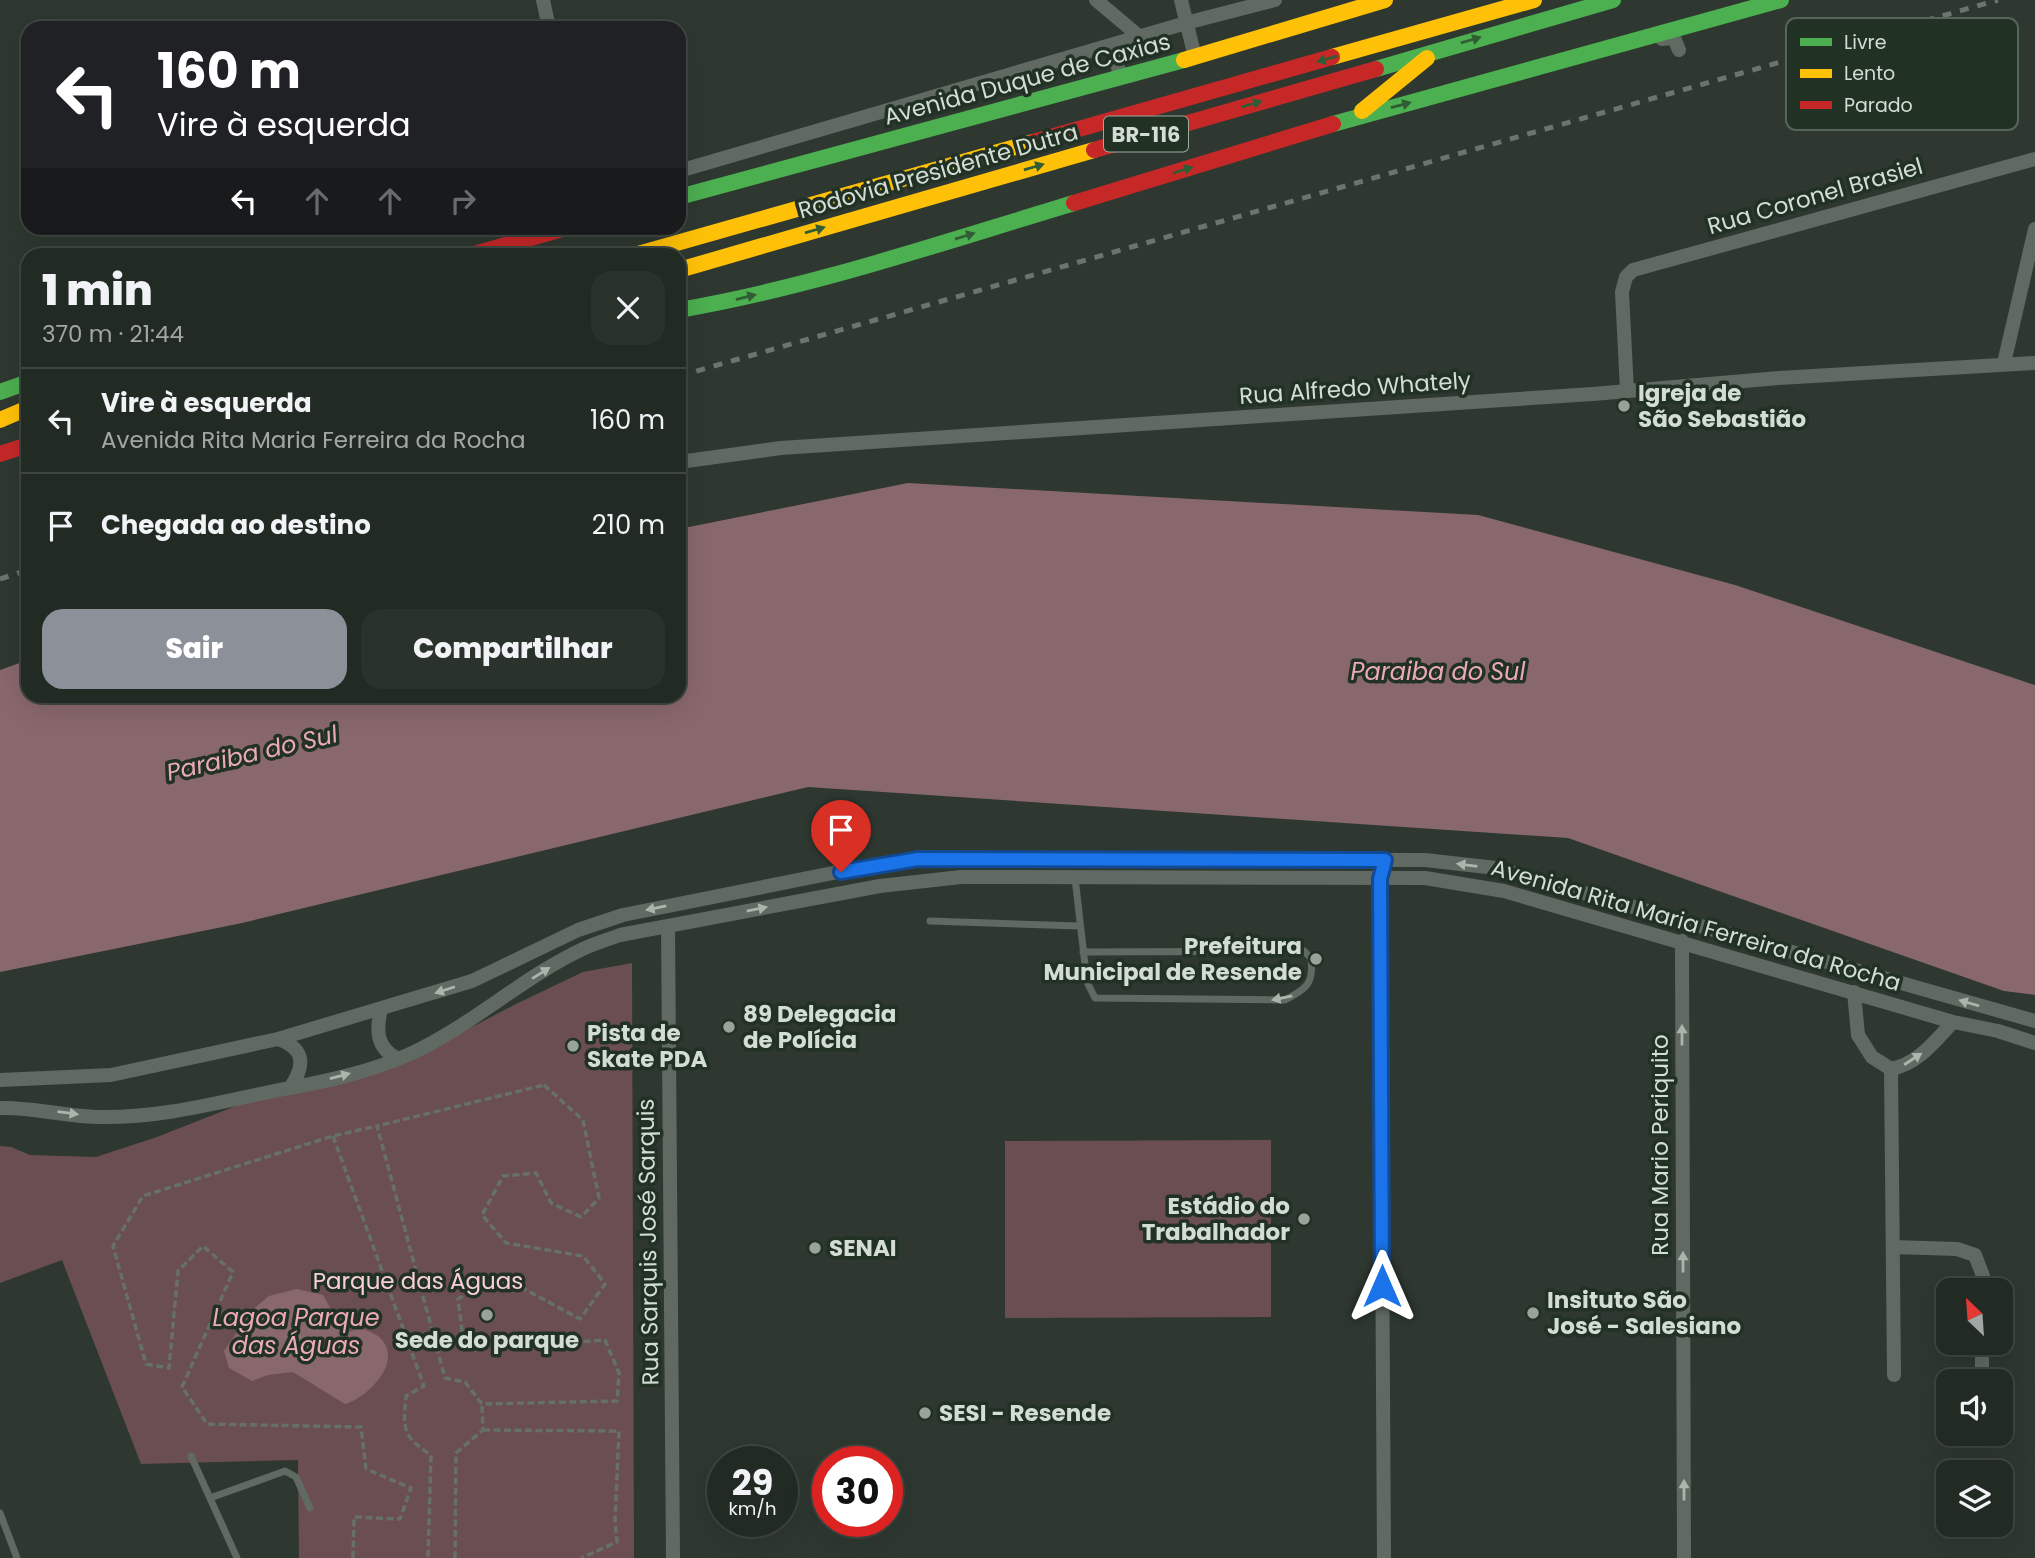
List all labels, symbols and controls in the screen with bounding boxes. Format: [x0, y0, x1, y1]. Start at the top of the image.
legend [1786, 18, 2018, 130]
street label: Avenida Duque de Caxias [880, 25, 1174, 133]
text: Livre [1844, 29, 1886, 56]
one-way arrow [1460, 35, 1481, 45]
text: 160 m [157, 37, 301, 105]
icon: left [42, 49, 133, 140]
one-way arrow [1316, 54, 1337, 64]
text: Lento [1844, 60, 1895, 87]
text: Parado [1844, 92, 1913, 119]
one-way arrow [1242, 98, 1263, 108]
one-way arrow [1390, 99, 1412, 110]
text: Vire à esquerda [157, 102, 411, 147]
street label: Rodovia Presidente Dutra [794, 116, 1082, 226]
road number: BR-116 [1104, 116, 1188, 152]
street label: Rua Coronel Brasiel [1704, 150, 1926, 242]
one-way arrow [1023, 161, 1045, 172]
one-way arrow [1173, 164, 1194, 174]
icon: left [225, 182, 263, 220]
icon: ahead [298, 182, 336, 220]
icon: ahead [371, 182, 409, 220]
icon: right [444, 182, 482, 220]
one-way arrow [805, 225, 826, 235]
one-way arrow [955, 230, 976, 240]
text: 1 min [42, 261, 153, 320]
button: close [591, 271, 665, 345]
one-way arrow [735, 291, 757, 302]
text: 370 m · 21:44 [42, 318, 184, 350]
street label: Rua Alfredo Whately [1238, 364, 1472, 412]
place label: Igreja de São Sebastião [1638, 377, 1806, 435]
text: Vire à esquerda [101, 385, 312, 421]
marker: Igreja de São Sebastião [1616, 398, 1632, 414]
icon: left [42, 402, 80, 440]
text: 160 m [590, 402, 665, 438]
text: Avenida Rita Maria Ferreira da Rocha [101, 424, 526, 456]
icon: arrive [42, 507, 80, 545]
text: Chegada ao destino [101, 507, 371, 543]
text: 210 m [592, 507, 665, 543]
button: Sair [42, 609, 347, 689]
button: Compartilhar [361, 609, 665, 689]
water label: Paraiba do Sul [1351, 655, 1525, 688]
water label: Paraiba do Sul [163, 717, 341, 789]
pin [811, 800, 871, 872]
icon: arrive [822, 811, 860, 849]
street label: Avenida Rita Maria Ferreira da Rocha [1487, 851, 1905, 999]
one-way arrow [1455, 859, 1477, 870]
one-way arrow [645, 902, 667, 913]
one-way arrow [746, 903, 768, 914]
place label: Prefeitura Municipal de Resende [1043, 930, 1302, 988]
marker: Prefeitura Municipal de Resende [1308, 951, 1324, 967]
one-way arrow [531, 966, 550, 979]
one-way arrow [434, 985, 455, 996]
one-way arrow [1271, 992, 1293, 1003]
place label: 89 Delegacia de Polícia [743, 998, 896, 1056]
one-way arrow [1958, 998, 1979, 1008]
place label: Pista de Skate PDA [587, 1017, 707, 1075]
marker: 89 Delegacia de Polícia [721, 1019, 737, 1035]
one-way arrow [1676, 1024, 1688, 1046]
street label: Rua Mario Periquito [1644, 1034, 1676, 1256]
marker: Pista de Skate PDA [565, 1038, 581, 1054]
one-way arrow [1904, 1053, 1923, 1066]
one-way arrow [330, 1071, 351, 1081]
street label: Rua Sarquis José Sarquis [629, 1098, 667, 1386]
one-way arrow [57, 1108, 79, 1119]
place label: Estádio do Trabalhador [1142, 1190, 1290, 1248]
marker: Estádio do Trabalhador [1296, 1211, 1312, 1227]
place label: SENAI [829, 1232, 897, 1264]
marker: SENAI [807, 1240, 823, 1256]
position arrow [1345, 1249, 1419, 1323]
one-way arrow [1677, 1251, 1689, 1273]
park label: Parque das Águas [313, 1265, 523, 1297]
north arrow [1936, 1278, 2012, 1354]
map controls [1936, 1278, 2013, 1537]
place label: Insituto São José - Salesiano [1547, 1284, 1741, 1342]
water label: Lagoa Parque das Águas [212, 1301, 380, 1362]
marker: Insituto São José - Salesiano [1525, 1305, 1541, 1321]
marker: Sede do parque [479, 1307, 495, 1323]
place label: Sede do parque [395, 1324, 579, 1356]
button: sound [1936, 1369, 2013, 1446]
place label: SESI - Resende [939, 1397, 1111, 1429]
marker: SESI - Resende [917, 1405, 933, 1421]
speed limit sign: 30 [812, 1446, 903, 1537]
text: 29 [732, 1458, 773, 1507]
button: layers [1936, 1460, 2013, 1537]
one-way arrow [1678, 1479, 1690, 1501]
text: km/h [729, 1496, 776, 1521]

